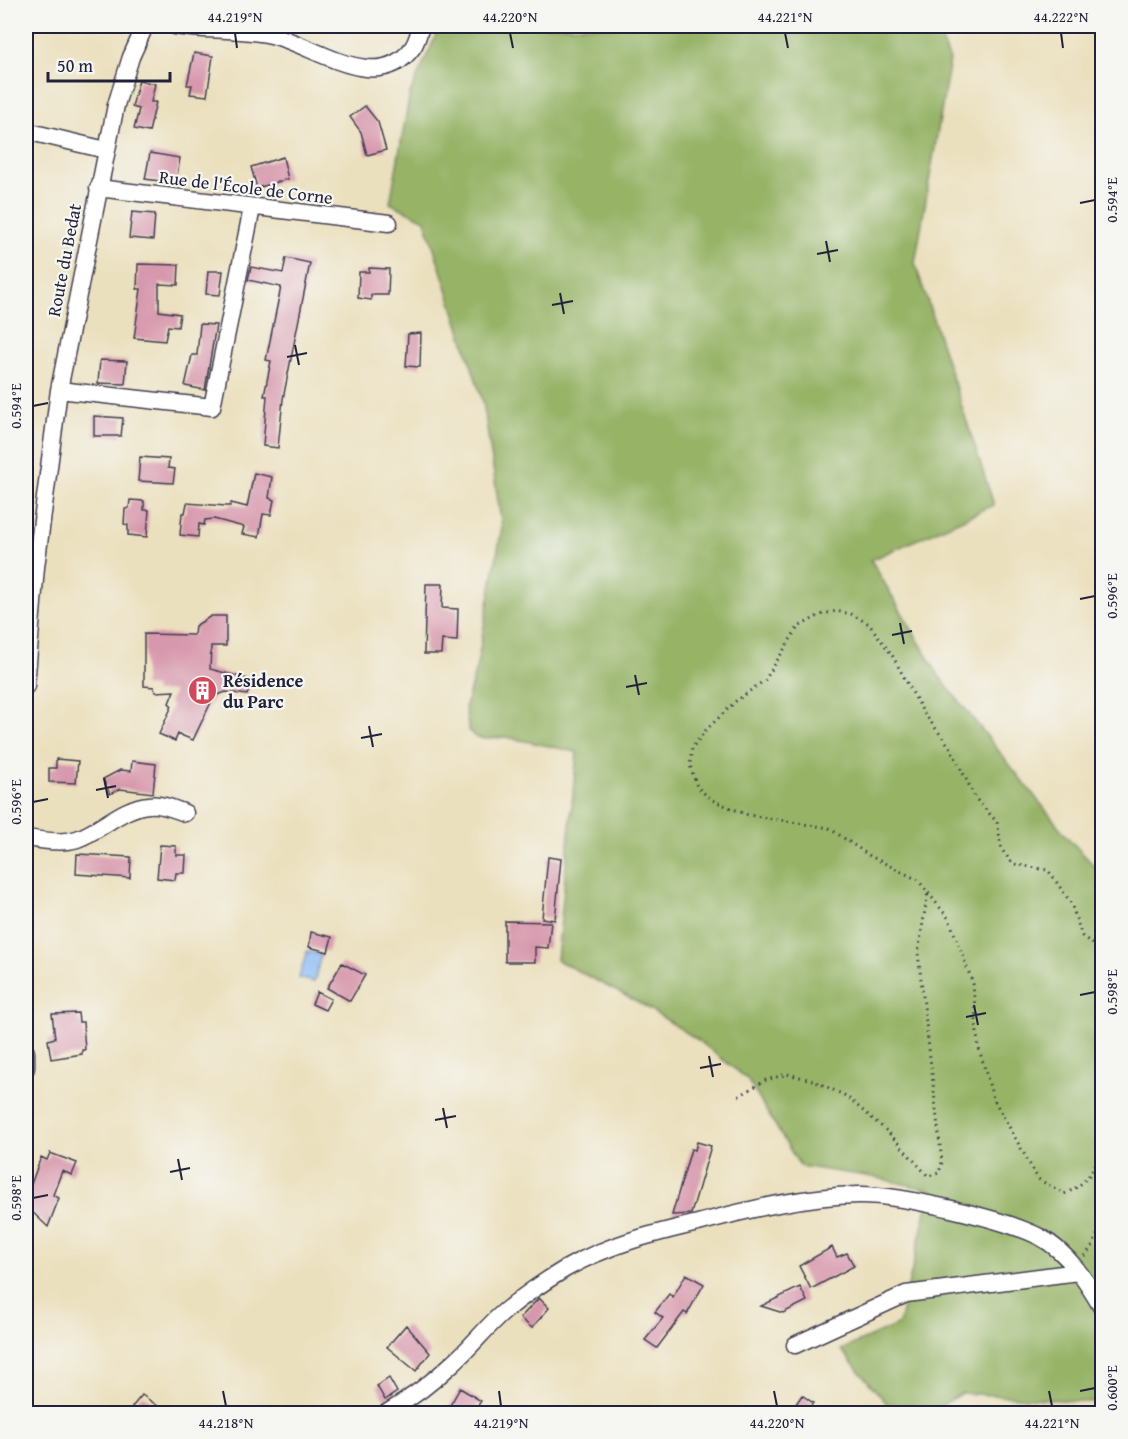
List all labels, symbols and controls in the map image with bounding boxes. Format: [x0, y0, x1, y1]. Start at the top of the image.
text: 44.219°N [208, 6, 263, 27]
text: 44.220°N [483, 6, 538, 27]
text: 44.221°N [758, 6, 813, 27]
text: 44.222°N [1034, 6, 1089, 27]
scale bar [48, 45, 170, 83]
text: 50 m [57, 52, 93, 79]
street label: Rue de l'École de Corne [158, 163, 334, 211]
text: 0.594°E [1101, 177, 1122, 223]
street label: Route du Bedat [40, 201, 88, 319]
text: 0.594°E [5, 383, 26, 429]
text: 0.596°E [1101, 573, 1122, 619]
place label: Résidence du Parc [223, 667, 303, 715]
building icon: Résidence du Parc [186, 674, 218, 706]
text: 0.596°E [5, 779, 26, 825]
text: 0.598°E [1101, 969, 1122, 1015]
text: 0.598°E [5, 1175, 26, 1221]
text: 0.600°E [1101, 1365, 1122, 1411]
text: 44.218°N [199, 1412, 254, 1433]
text: 44.219°N [474, 1412, 529, 1433]
text: 44.220°N [750, 1412, 805, 1433]
text: 44.221°N [1025, 1412, 1080, 1433]

